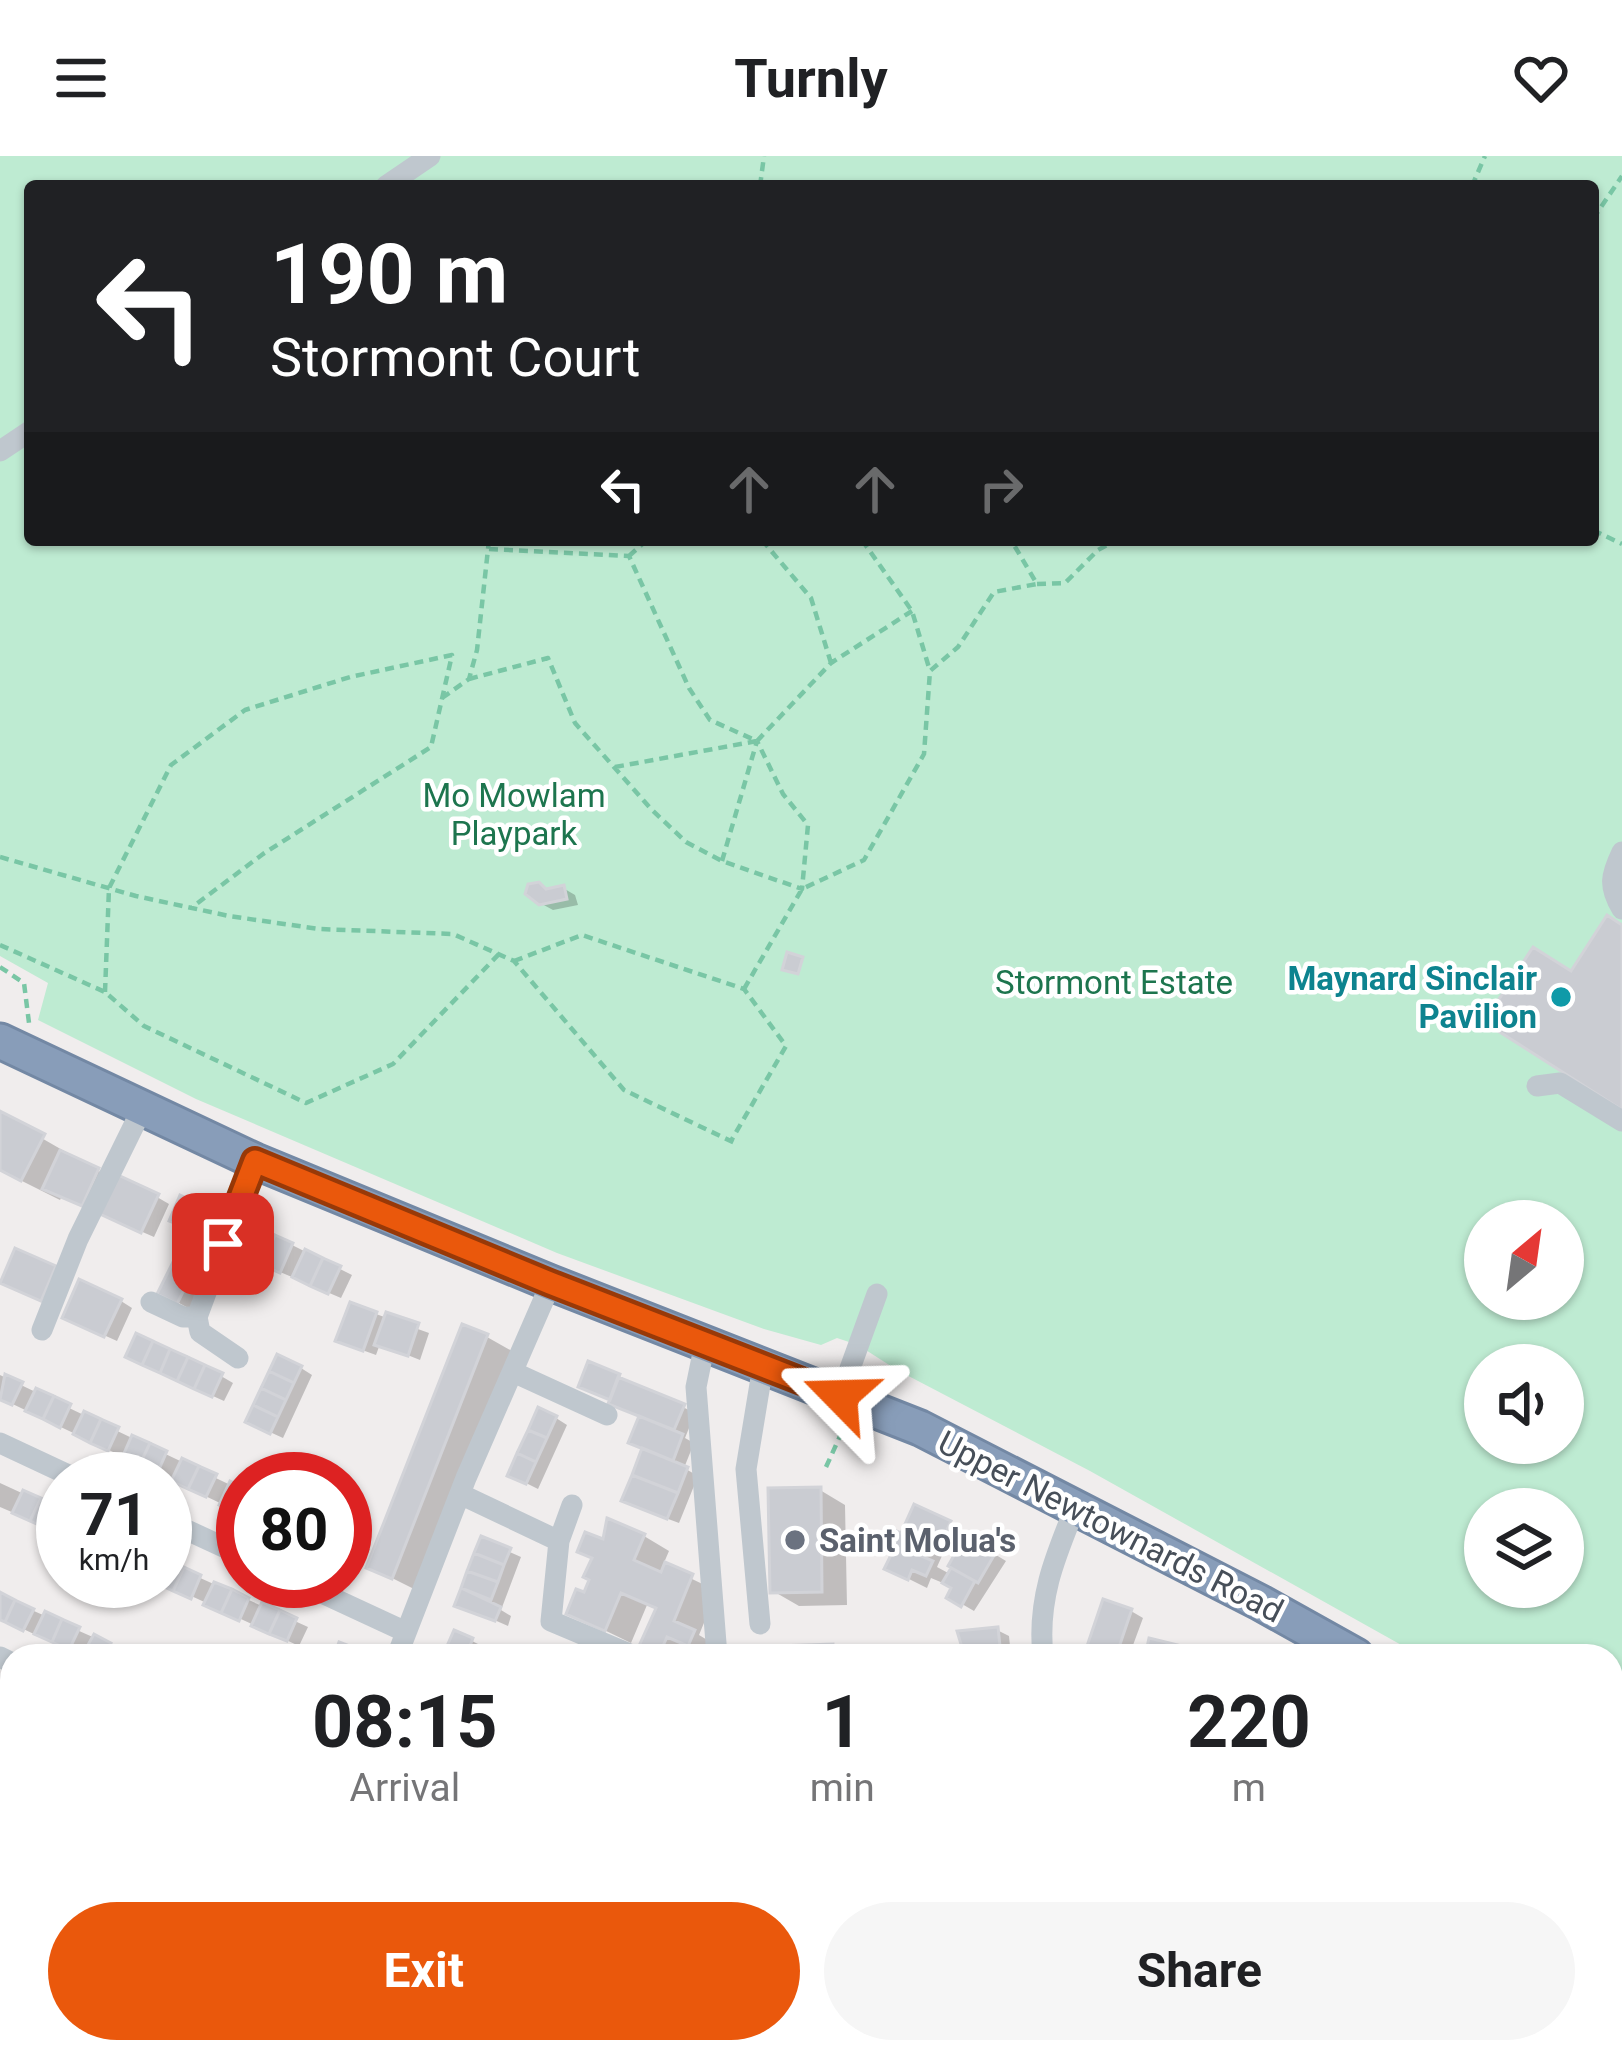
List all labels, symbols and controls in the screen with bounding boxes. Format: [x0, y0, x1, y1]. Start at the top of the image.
icon: menu [48, 45, 114, 111]
icon: heart [1508, 45, 1574, 111]
text: Turnly [734, 47, 888, 110]
text: 190 m [270, 225, 508, 324]
icon: left [72, 228, 228, 384]
text: Stormont Court [270, 326, 640, 389]
icon: left [590, 456, 656, 522]
icon: ahead [716, 456, 782, 522]
icon: ahead [842, 456, 908, 522]
icon: right [968, 456, 1034, 522]
park label: Mo Mowlam Playpark [422, 776, 606, 853]
place label: Maynard Sinclair Pavilion [1287, 959, 1537, 1036]
park label: Stormont Estate [995, 963, 1233, 1002]
marker: Maynard Sinclair Pavilion [1548, 984, 1574, 1010]
pin [172, 1193, 274, 1295]
north arrow [1464, 1200, 1584, 1320]
map controls [1464, 1200, 1584, 1608]
icon: arrive [190, 1211, 256, 1277]
position arrow [777, 1333, 903, 1459]
button: sound [1464, 1344, 1584, 1464]
street label: Upper Newtownards Road [932, 1422, 1290, 1631]
speed limit sign: 80 [216, 1452, 372, 1608]
text: 71 [80, 1479, 148, 1550]
button: layers [1464, 1488, 1584, 1608]
place label: Saint Molua's [819, 1521, 1016, 1560]
marker: Saint Molua's [782, 1527, 808, 1553]
text: km/h [79, 1542, 149, 1577]
text: 08:15 [312, 1680, 498, 1765]
text: 1 [822, 1680, 863, 1765]
text: 220 [1187, 1680, 1311, 1765]
text: Arrival [349, 1765, 460, 1811]
text: min [810, 1765, 875, 1811]
text: m [1232, 1765, 1266, 1811]
button: Exit [48, 1902, 800, 2040]
button: Share [824, 1902, 1575, 2040]

